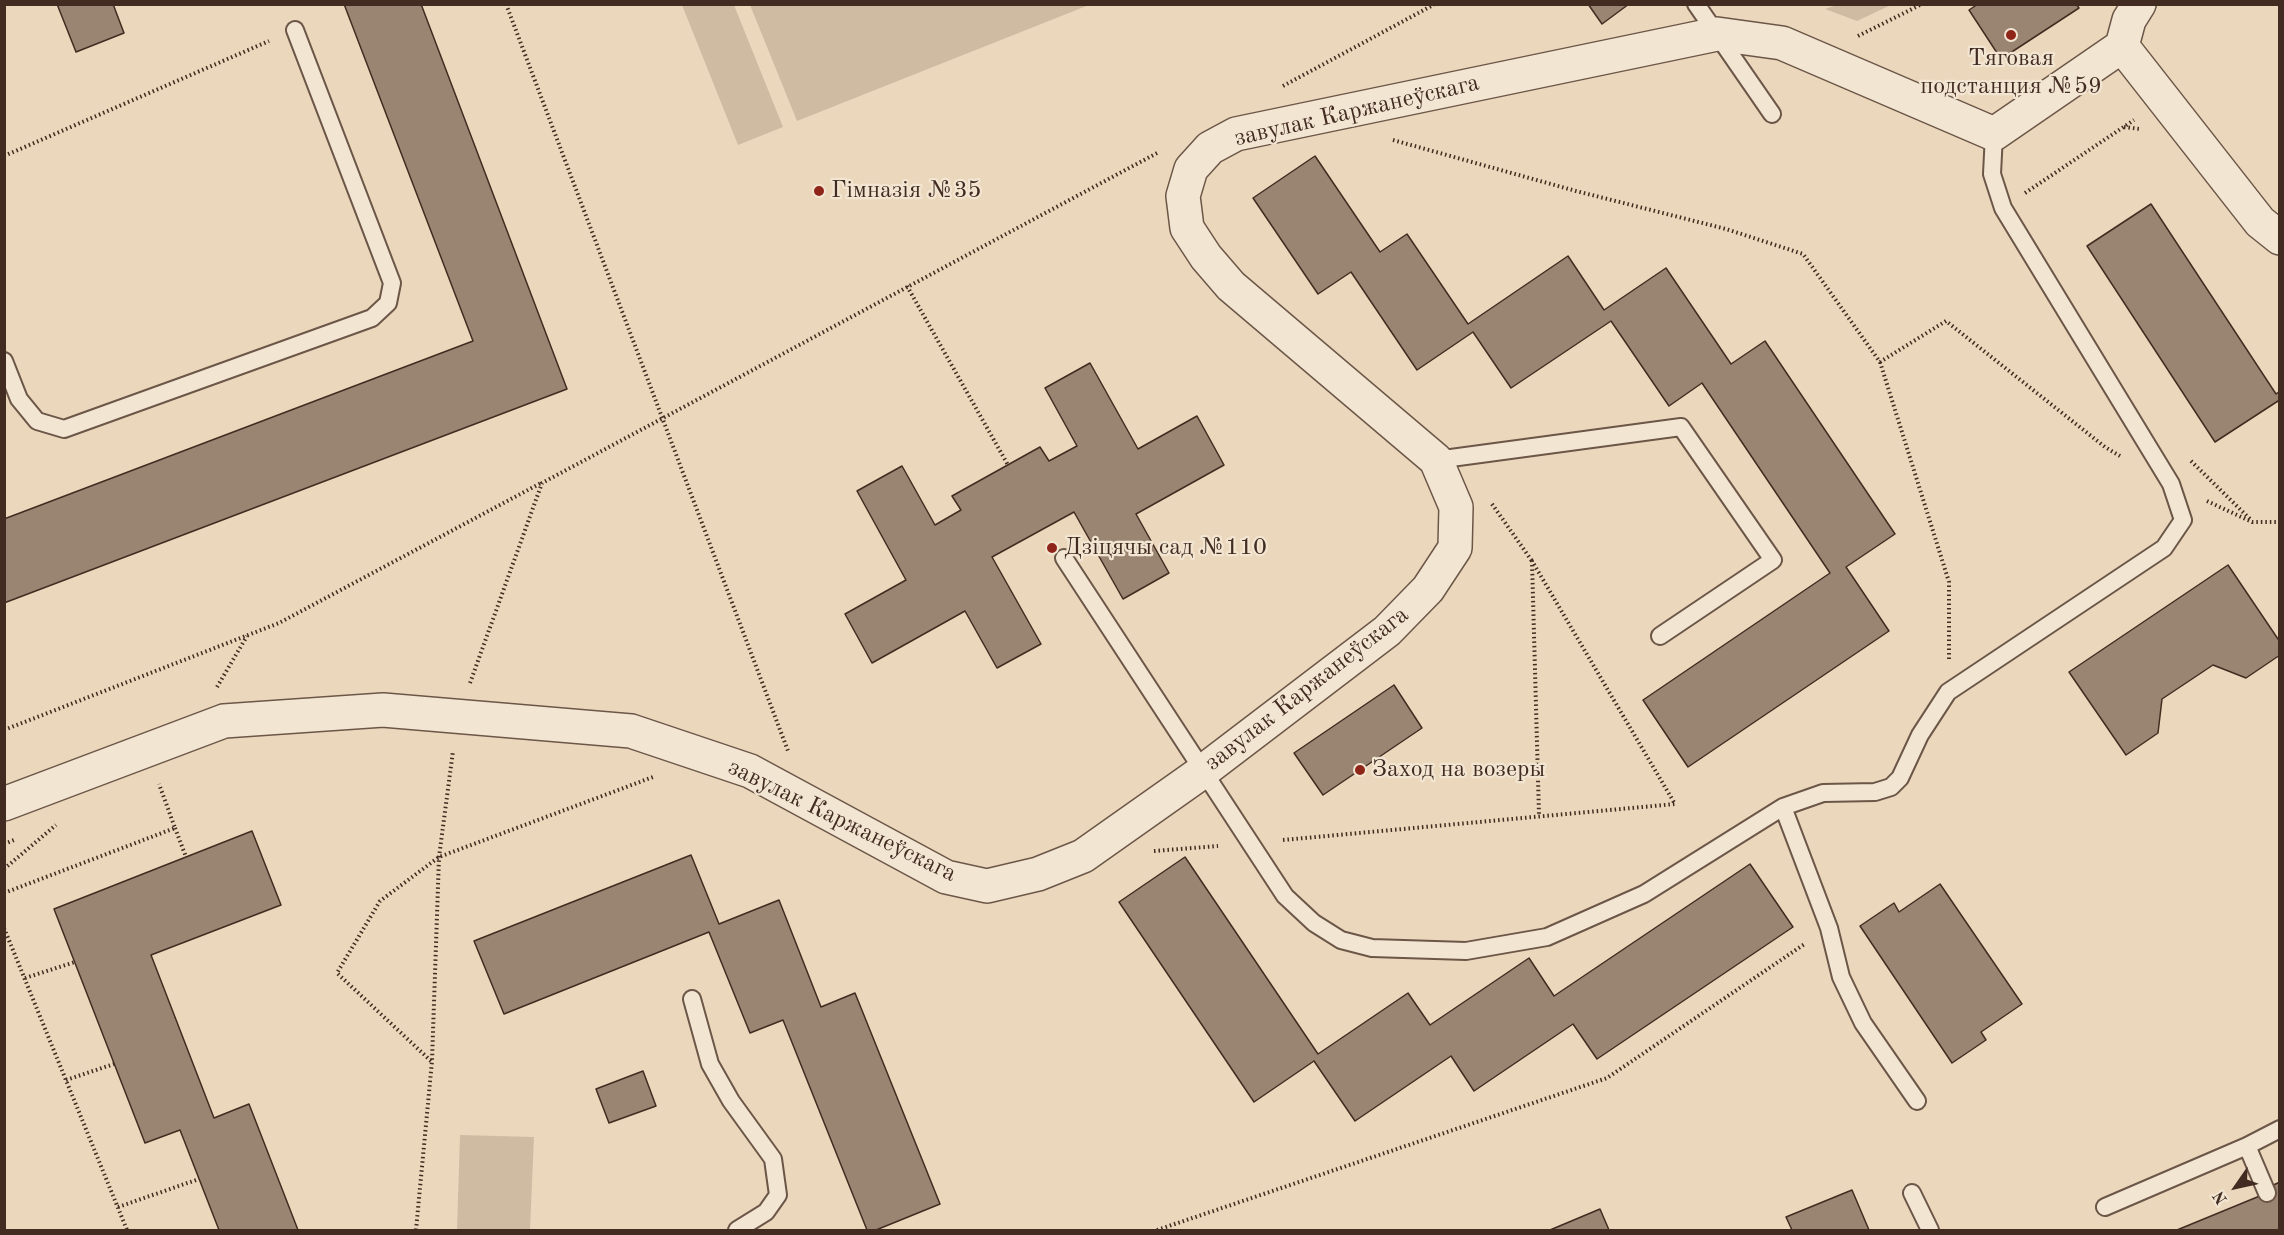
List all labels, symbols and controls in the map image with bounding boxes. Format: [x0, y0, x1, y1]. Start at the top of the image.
marker: Тяговая подстанция №59 [2004, 28, 2018, 42]
place label: Тяговая подстанция №59 [1920, 45, 2102, 101]
street label: завулак Каржанеўскага [1232, 69, 1482, 153]
place label: Гімназія №35 [831, 177, 981, 205]
marker: Гімназія №35 [812, 184, 826, 198]
place label: Дзіцячы сад №110 [1064, 534, 1267, 562]
marker: Дзіцячы сад №110 [1045, 541, 1059, 555]
street label: завулак Каржанеўскага [1199, 601, 1415, 777]
street label: завулак Каржанеўскага [723, 753, 961, 889]
place label: Заход на возеры [1372, 756, 1545, 784]
marker: Заход на возеры [1353, 763, 1367, 777]
north arrow [2206, 1157, 2266, 1217]
text: N [2211, 1188, 2231, 1207]

